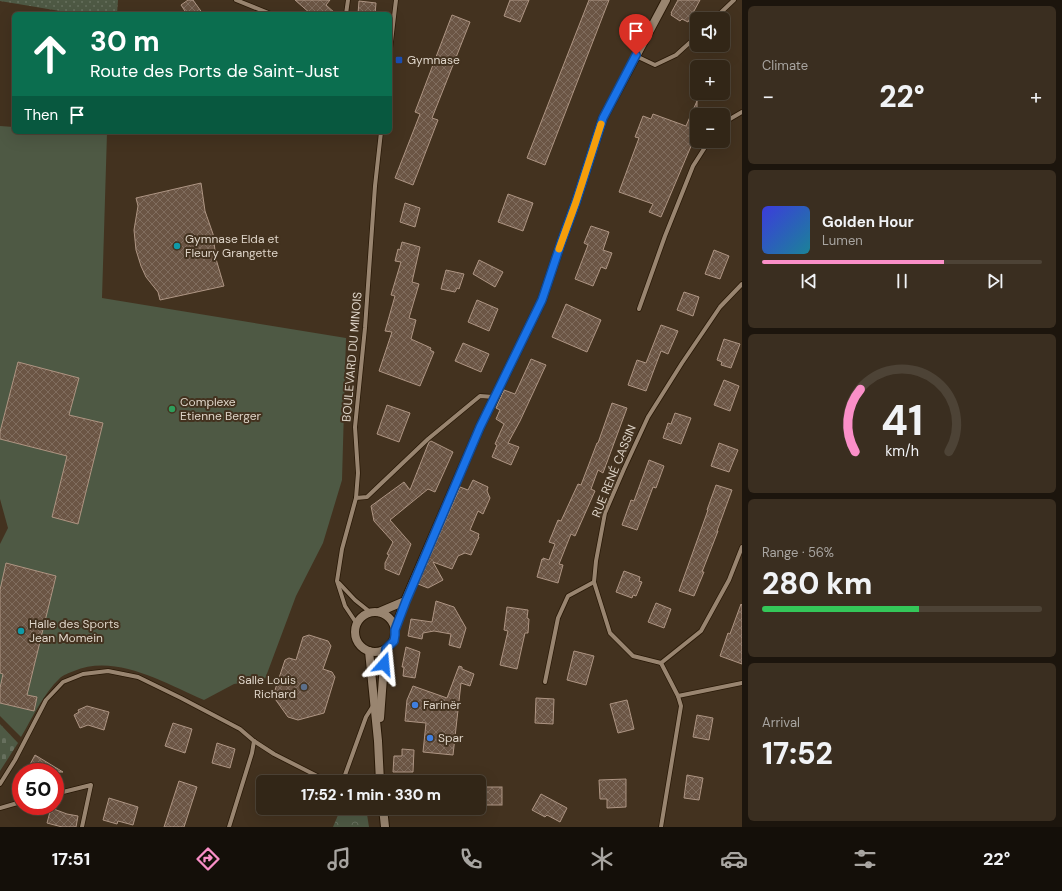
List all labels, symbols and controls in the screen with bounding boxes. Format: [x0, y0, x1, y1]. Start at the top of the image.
map controls [690, 12, 730, 148]
button: sound [690, 12, 730, 52]
pin [619, 14, 653, 55]
icon: arrive [625, 20, 647, 42]
text: 30 m [90, 23, 160, 60]
icon: ahead [24, 28, 76, 80]
place label: Gymnase [407, 52, 460, 68]
marker: Gymnase [394, 55, 404, 65]
text: Climate [762, 57, 808, 74]
text: Route des Ports de Saint-Just [90, 59, 339, 83]
button: + [690, 60, 730, 100]
text: 22° [879, 77, 925, 116]
text: − [762, 82, 774, 111]
text: + [1030, 82, 1042, 111]
icon: arrive [66, 104, 88, 126]
text: Then [24, 105, 58, 125]
button: − [690, 108, 730, 148]
text: Golden Hour [822, 212, 914, 232]
place label: Gymnase Elda et Fleury Grangette [185, 231, 279, 261]
text: Lumen [822, 232, 863, 249]
marker: Gymnase Elda et Fleury Grangette [172, 241, 182, 251]
icon: previous [798, 270, 820, 292]
icon: pause [891, 270, 913, 292]
icon: next [984, 270, 1006, 292]
street label: BOULEVARD DU MINOIS [338, 291, 366, 423]
text: 41 [881, 393, 923, 447]
place label: Complexe Etienne Berger [180, 394, 262, 424]
marker: Complexe Etienne Berger [167, 404, 177, 414]
street label: RUE RENÉ CASSIN [588, 422, 640, 520]
text: km/h [885, 441, 919, 459]
text: Range · 56% [762, 544, 834, 561]
text: 280 km [762, 564, 872, 603]
place label: Halle des Sports Jean Momein [29, 616, 119, 646]
marker: Halle des Sports Jean Momein [16, 626, 26, 636]
position arrow [363, 643, 405, 685]
place label: Salle Louis Richard [238, 672, 296, 702]
marker: Salle Louis Richard [299, 682, 309, 692]
place label: Farinër [423, 697, 462, 713]
marker: Farinër [410, 700, 420, 710]
text: Arrival [762, 714, 800, 731]
place label: Spar [438, 730, 464, 746]
marker: Spar [425, 733, 435, 743]
text: 17:52 [762, 734, 833, 773]
speed limit sign: 50 [12, 763, 64, 815]
text: 17:52 · 1 min · 330 m [301, 785, 441, 805]
icon: directions [194, 845, 222, 873]
icon: music [325, 845, 353, 873]
icon: phone [457, 845, 485, 873]
icon: climate [588, 845, 616, 873]
icon: car [720, 845, 748, 873]
icon: filters [851, 845, 879, 873]
text: 17:51 [52, 847, 90, 871]
text: 22° [983, 847, 1010, 871]

